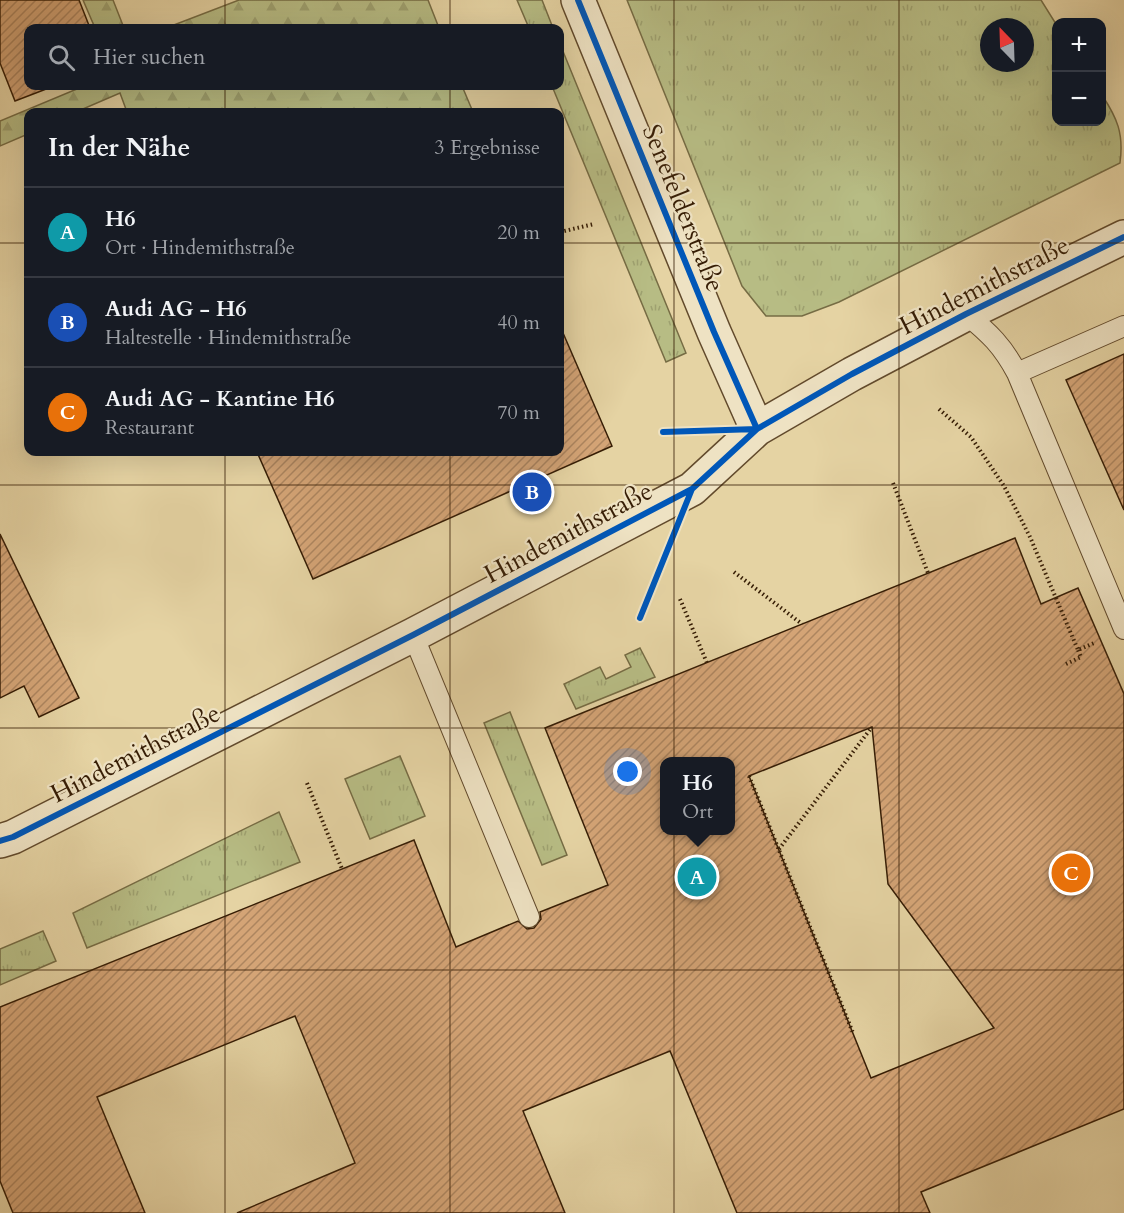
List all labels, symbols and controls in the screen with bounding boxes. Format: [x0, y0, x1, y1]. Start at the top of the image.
north arrow [980, 18, 1034, 72]
map controls [1052, 18, 1106, 126]
button: + [1052, 18, 1106, 72]
search box [24, 24, 564, 90]
icon: search [45, 41, 78, 74]
text: Hier suchen [93, 42, 206, 72]
button: − [1052, 72, 1106, 126]
street label: Senefelderstraße [634, 119, 733, 297]
text: In der Nähe [48, 130, 190, 165]
text: 3 Ergebnisse [434, 134, 540, 161]
text: H6 [105, 204, 136, 234]
text: A [60, 219, 75, 246]
text: 20 m [497, 219, 540, 246]
street label: Hindemithstraße [893, 228, 1075, 343]
text: Ort · Hindemithstraße [105, 234, 295, 261]
text: Audi AG - H6 [105, 294, 247, 324]
text: B [60, 309, 75, 336]
text: 40 m [497, 309, 540, 336]
text: Haltestelle · Hindemithstraße [105, 324, 351, 351]
text: Audi AG - Kantine H6 [105, 384, 334, 414]
text: C [60, 399, 75, 426]
text: 70 m [497, 399, 540, 426]
text: Restaurant [105, 414, 194, 441]
pin: B [512, 470, 552, 514]
street label: Hindemithstraße [478, 473, 659, 592]
street label: Hindemithstraße [44, 696, 226, 811]
your location [613, 757, 642, 786]
popup [660, 757, 735, 835]
text: H6 [682, 768, 713, 798]
text: Ort [682, 798, 713, 825]
pin: C [1052, 850, 1090, 896]
pin: A [678, 854, 716, 900]

